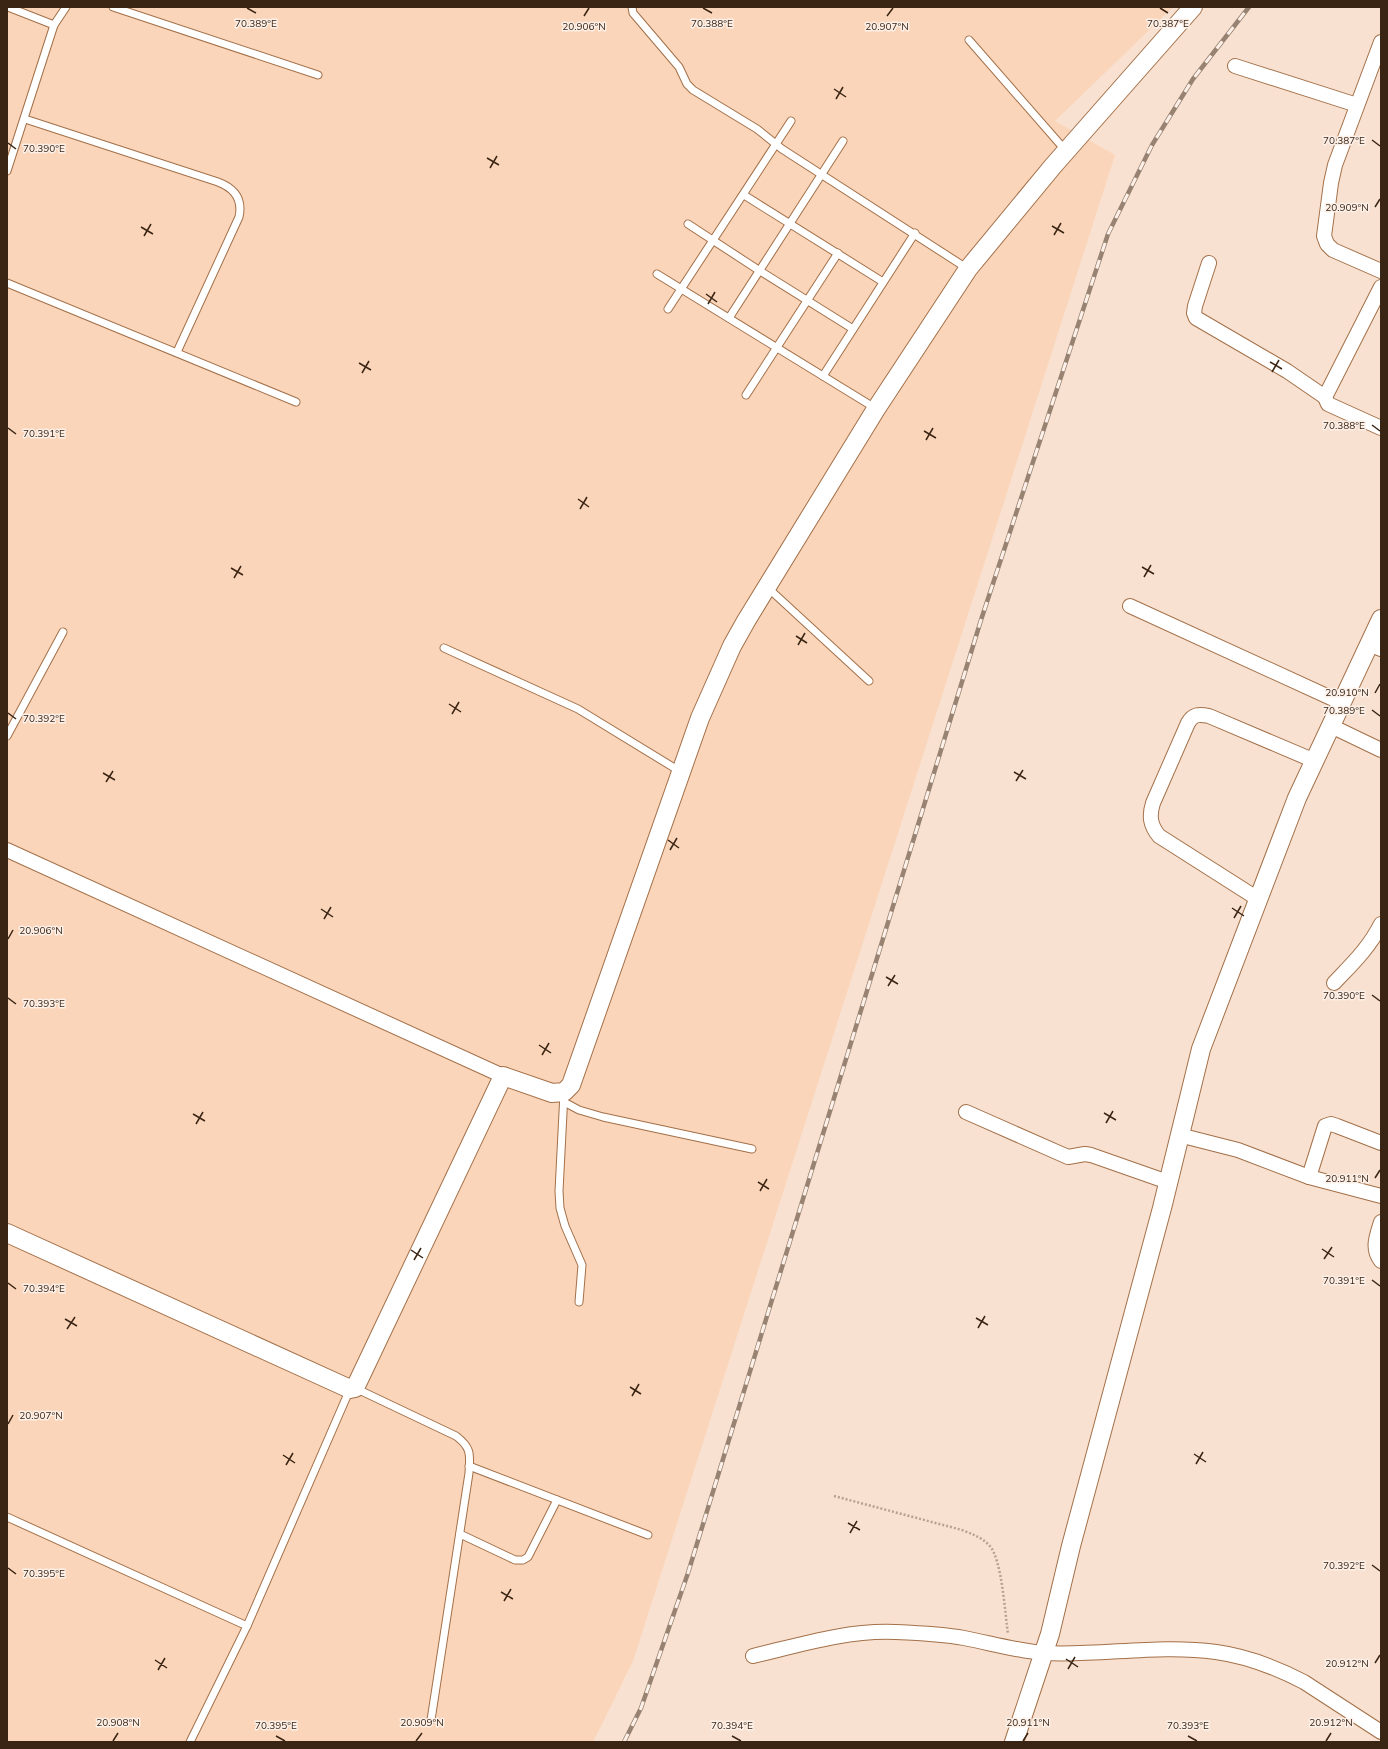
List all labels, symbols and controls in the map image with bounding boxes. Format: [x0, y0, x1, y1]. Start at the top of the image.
text: 70.389°E [235, 17, 277, 30]
text: 70.388°E [691, 17, 733, 30]
text: 70.387°E [1147, 17, 1189, 30]
text: 20.906°N [562, 20, 606, 33]
text: 20.907°N [865, 20, 909, 33]
text: 70.387°E [1323, 134, 1365, 147]
text: 70.390°E [23, 142, 65, 155]
text: 20.909°N [1325, 201, 1369, 214]
text: 70.388°E [1323, 419, 1365, 432]
text: 70.391°E [23, 427, 65, 440]
text: 20.910°N [1325, 686, 1369, 699]
text: 70.389°E [1323, 704, 1365, 717]
text: 70.392°E [23, 712, 65, 725]
text: 20.906°N [19, 924, 63, 937]
text: 70.390°E [1323, 989, 1365, 1002]
text: 70.393°E [23, 997, 65, 1010]
text: 20.911°N [1325, 1172, 1369, 1185]
text: 70.391°E [1323, 1274, 1365, 1287]
text: 70.394°E [23, 1282, 65, 1295]
text: 20.907°N [19, 1409, 63, 1422]
text: 70.392°E [1323, 1559, 1365, 1572]
text: 70.395°E [23, 1567, 65, 1580]
text: 20.912°N [1325, 1657, 1369, 1670]
text: 20.908°N [96, 1716, 140, 1729]
text: 20.909°N [400, 1716, 444, 1729]
text: 20.911°N [1006, 1716, 1050, 1729]
text: 20.912°N [1309, 1716, 1353, 1729]
text: 70.395°E [255, 1719, 297, 1732]
text: 70.394°E [711, 1719, 753, 1732]
text: 70.393°E [1167, 1719, 1209, 1732]

